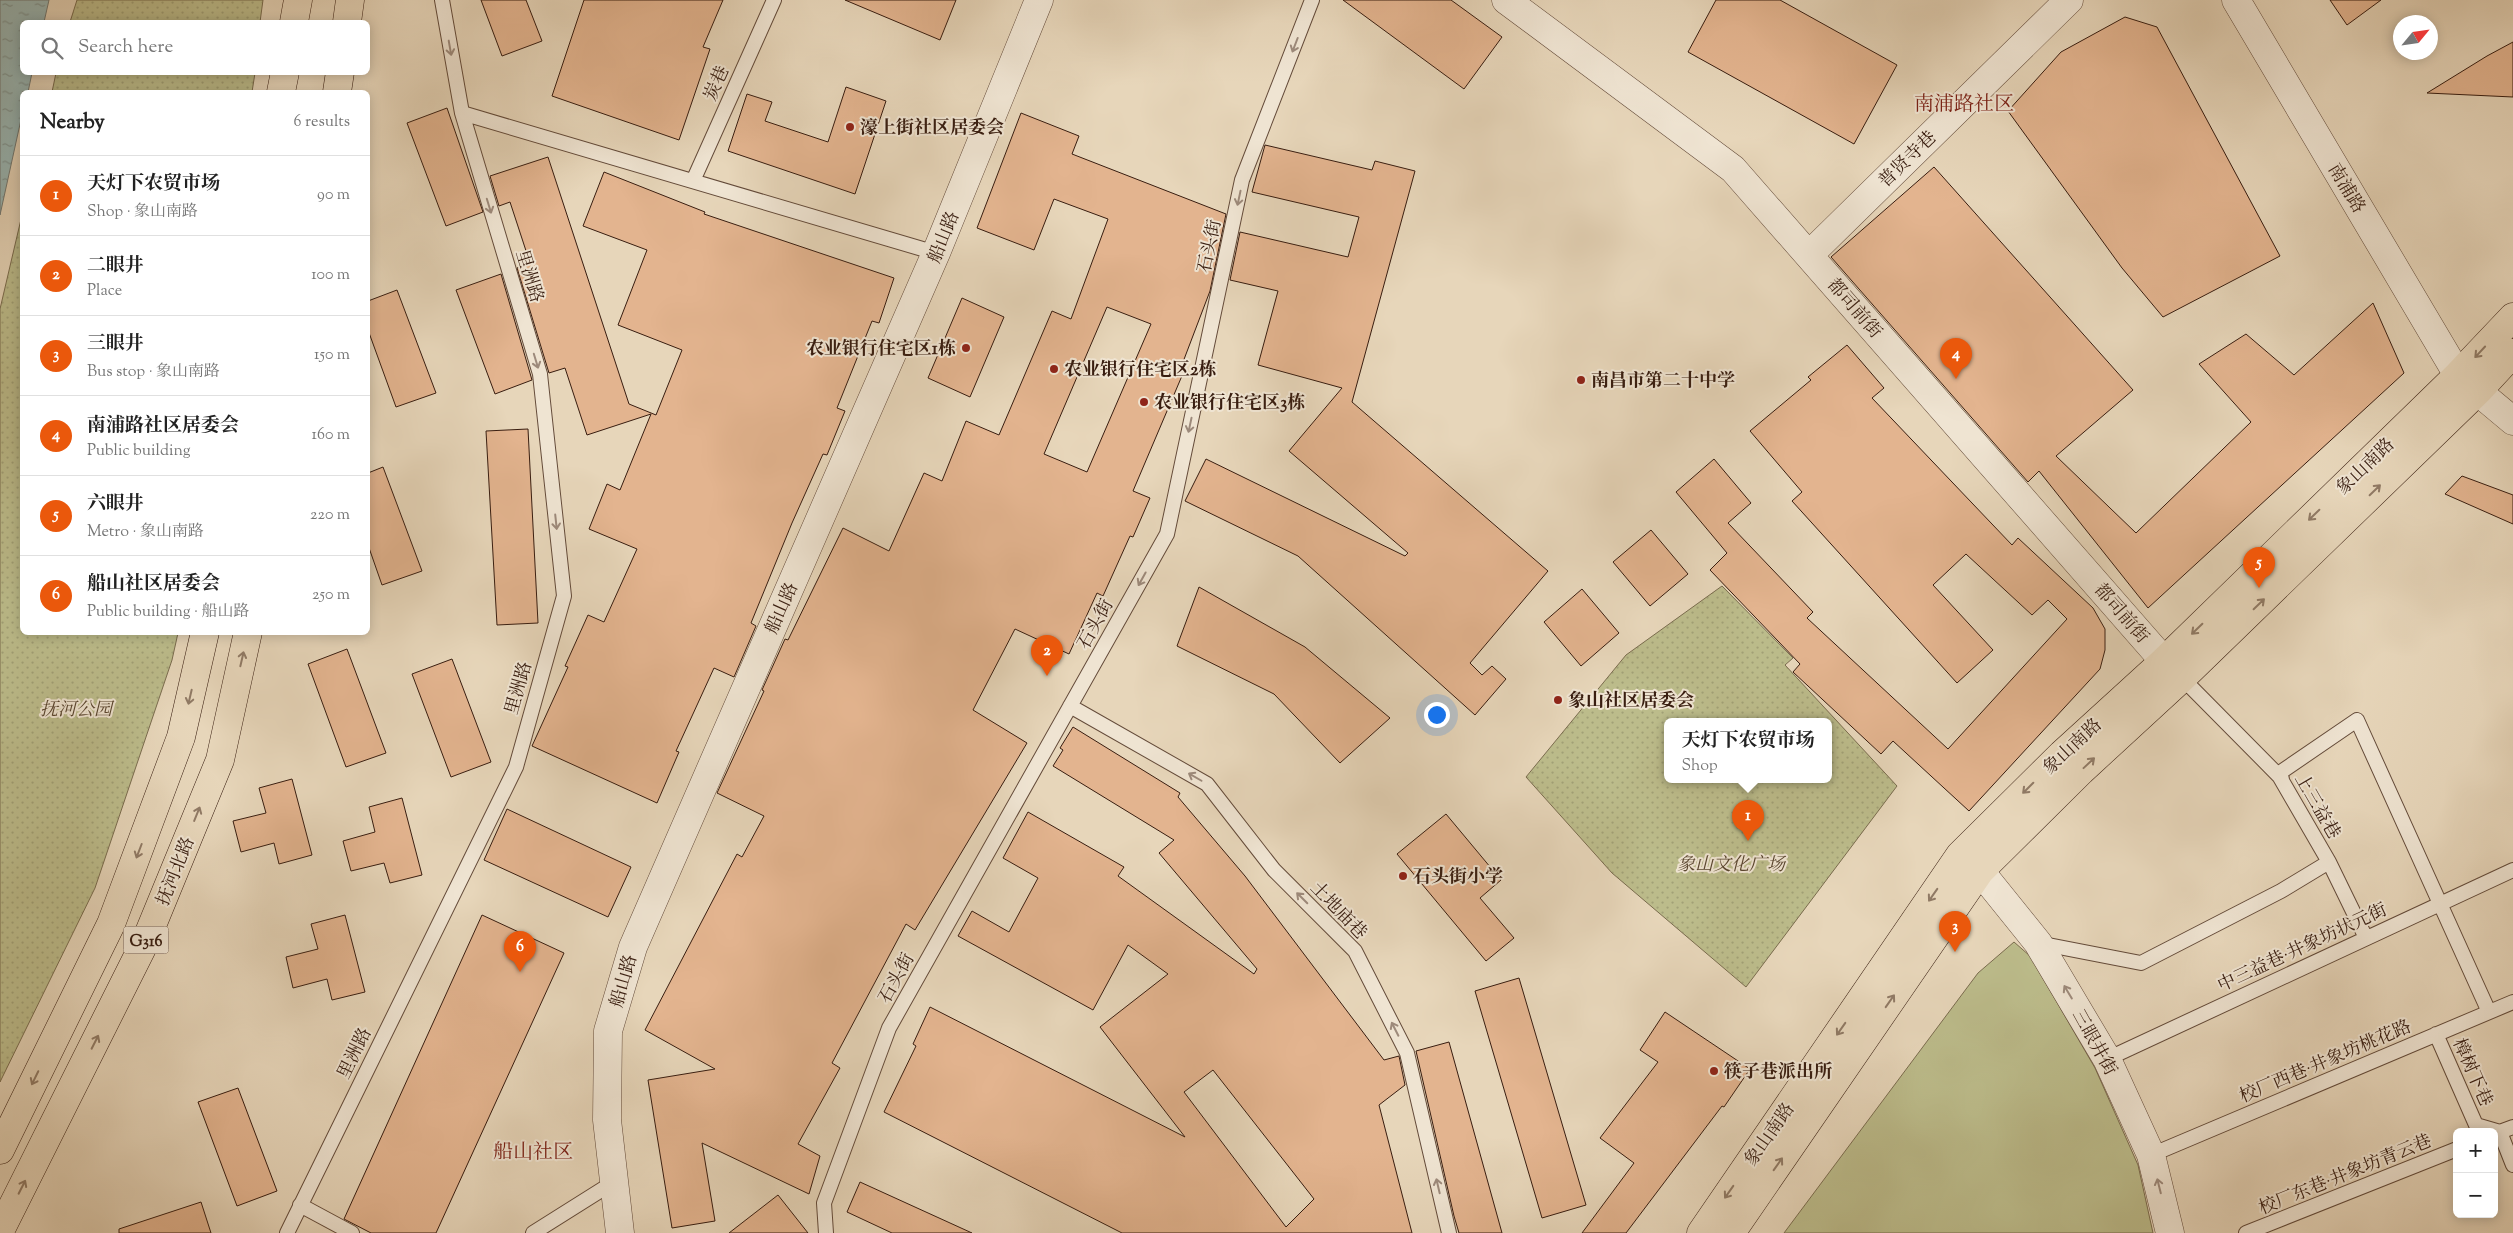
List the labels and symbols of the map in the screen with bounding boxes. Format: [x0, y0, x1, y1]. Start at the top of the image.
north arrow [2393, 15, 2438, 60]
one-way arrow [1289, 38, 1298, 53]
one-way arrow [446, 40, 456, 56]
street label: 炭巷 [699, 62, 737, 106]
district label: 南浦路社区 [1914, 91, 2014, 120]
place label: 濠上街社区居委会 [860, 116, 1004, 142]
marker: 濠上街社区居委会 [844, 121, 856, 133]
street label: 普贤寺巷 [1873, 126, 1943, 195]
street label: 南浦路 [2320, 159, 2370, 219]
one-way arrow [1233, 189, 1243, 205]
one-way arrow [485, 197, 495, 213]
street label: 船山路 [923, 208, 967, 268]
street label: 石头街 [1193, 217, 1229, 276]
street label: 里洲路 [508, 247, 548, 306]
street label: 都司前街 [1820, 274, 1887, 345]
place label: 农业银行住宅区1栋 [806, 337, 956, 363]
pin: 4 [1940, 338, 1972, 379]
marker: 农业银行住宅区1栋 [960, 342, 972, 354]
one-way arrow [2474, 346, 2486, 359]
one-way arrow [531, 353, 541, 369]
place label: 农业银行住宅区2栋 [1064, 358, 1216, 384]
marker: 农业银行住宅区2栋 [1048, 363, 1060, 375]
place label: 南昌市第二十中学 [1591, 369, 1735, 395]
marker: 南昌市第二十中学 [1575, 374, 1587, 386]
place label: 农业银行住宅区3栋 [1154, 391, 1305, 417]
marker: 农业银行住宅区3栋 [1138, 396, 1150, 408]
one-way arrow [1185, 417, 1194, 433]
street label: 象山南路 [2331, 433, 2401, 502]
one-way arrow [2369, 485, 2381, 497]
one-way arrow [2308, 509, 2320, 521]
one-way arrow [551, 514, 561, 530]
pin: 5 [2243, 547, 2275, 588]
one-way arrow [1137, 571, 1147, 586]
street label: 船山路 [760, 579, 806, 639]
street label: 都司前街 [2087, 579, 2154, 650]
street label: 石头街 [1072, 595, 1121, 655]
one-way arrow [2252, 598, 2265, 610]
one-way arrow [2191, 622, 2203, 635]
pin: 2 [1031, 635, 1063, 676]
one-way arrow [238, 651, 247, 667]
street label: 里洲路 [500, 659, 540, 718]
one-way arrow [185, 689, 194, 705]
place label: 象山社区居委会 [1568, 689, 1694, 715]
marker: 象山社区居委会 [1552, 694, 1564, 706]
park label: 抚河公园 [40, 698, 115, 724]
your location [1424, 702, 1450, 728]
street label: 象山南路 [2038, 713, 2109, 782]
one-way arrow [2083, 757, 2096, 769]
street label: 上三益巷 [2287, 769, 2346, 845]
one-way arrow [1188, 772, 1203, 782]
one-way arrow [2022, 782, 2034, 794]
pin: 1 [1732, 800, 1764, 841]
one-way arrow [193, 807, 203, 822]
street label: 抚河北路 [151, 834, 202, 910]
one-way arrow [134, 843, 143, 858]
park label: 象山文化广场 [1677, 853, 1787, 879]
place label: 石头街小学 [1413, 865, 1503, 891]
marker: 石头街小学 [1397, 870, 1409, 882]
street label: 土地庙巷 [1303, 876, 1372, 946]
one-way arrow [1928, 888, 1938, 902]
one-way arrow [1296, 892, 1308, 904]
street label: 中三益巷·井象坊状元街 [2214, 898, 2392, 1000]
pin: 3 [1939, 911, 1971, 952]
road number: G316 [124, 926, 168, 954]
pin: 6 [504, 931, 536, 972]
street label: 石头街 [873, 949, 922, 1009]
street label: 船山路 [605, 952, 645, 1011]
one-way arrow [2062, 986, 2072, 1000]
one-way arrow [1885, 994, 1895, 1008]
street label: 三眼井街 [2064, 1005, 2122, 1081]
street label: 校厂西巷·井象坊桃花路 [2236, 1015, 2416, 1111]
one-way arrow [1390, 1022, 1400, 1037]
one-way arrow [1836, 1022, 1846, 1036]
street label: 里洲路 [332, 1024, 379, 1084]
one-way arrow [91, 1035, 100, 1050]
street label: 樟树下巷 [2445, 1035, 2498, 1111]
place label: 筷子巷派出所 [1724, 1060, 1833, 1086]
marker: 筷子巷派出所 [1708, 1065, 1720, 1077]
one-way arrow [30, 1070, 39, 1085]
street label: 象山南路 [1739, 1098, 1802, 1172]
street label: 校厂东巷·井象坊青云巷 [2255, 1129, 2436, 1222]
district label: 船山社区 [493, 1139, 573, 1168]
one-way arrow [1773, 1157, 1784, 1171]
one-way arrow [1433, 1178, 1442, 1194]
one-way arrow [2154, 1178, 2163, 1194]
one-way arrow [17, 1180, 27, 1195]
one-way arrow [1724, 1185, 1734, 1199]

